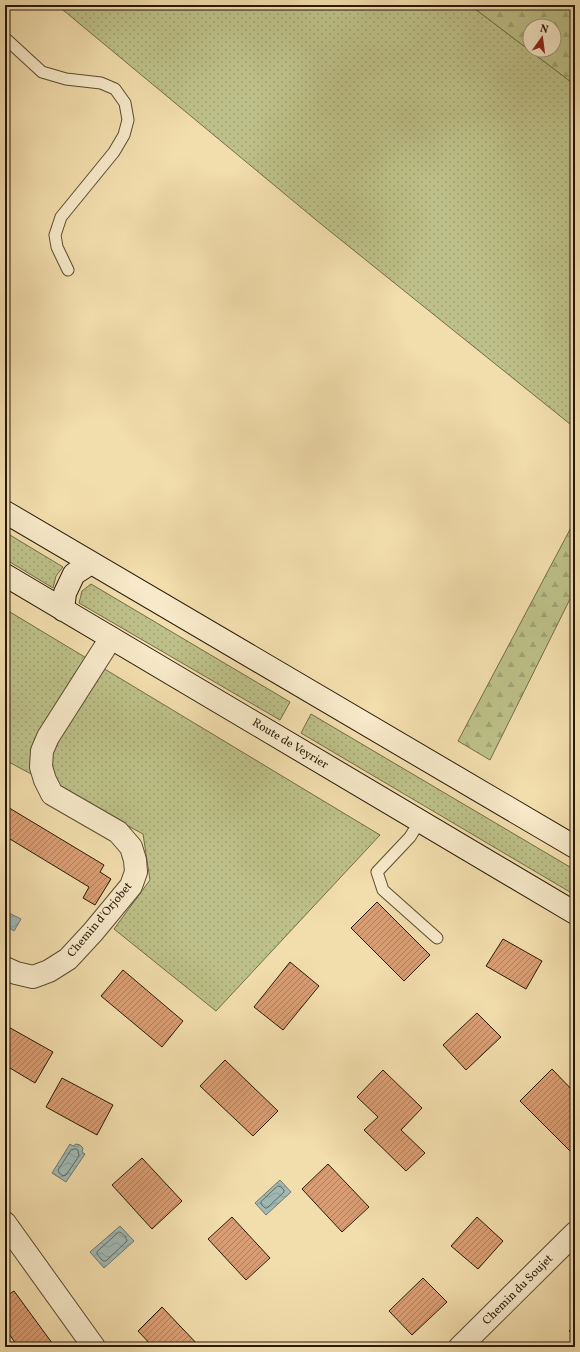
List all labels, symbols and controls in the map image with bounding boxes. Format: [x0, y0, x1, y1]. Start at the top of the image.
north arrow [522, 18, 562, 58]
text: N [538, 22, 550, 38]
street label: Route de Veyrier [249, 715, 331, 773]
street label: Chemin d'Orjobet [64, 879, 136, 961]
street label: Chemin du Soujet [479, 1251, 557, 1329]

